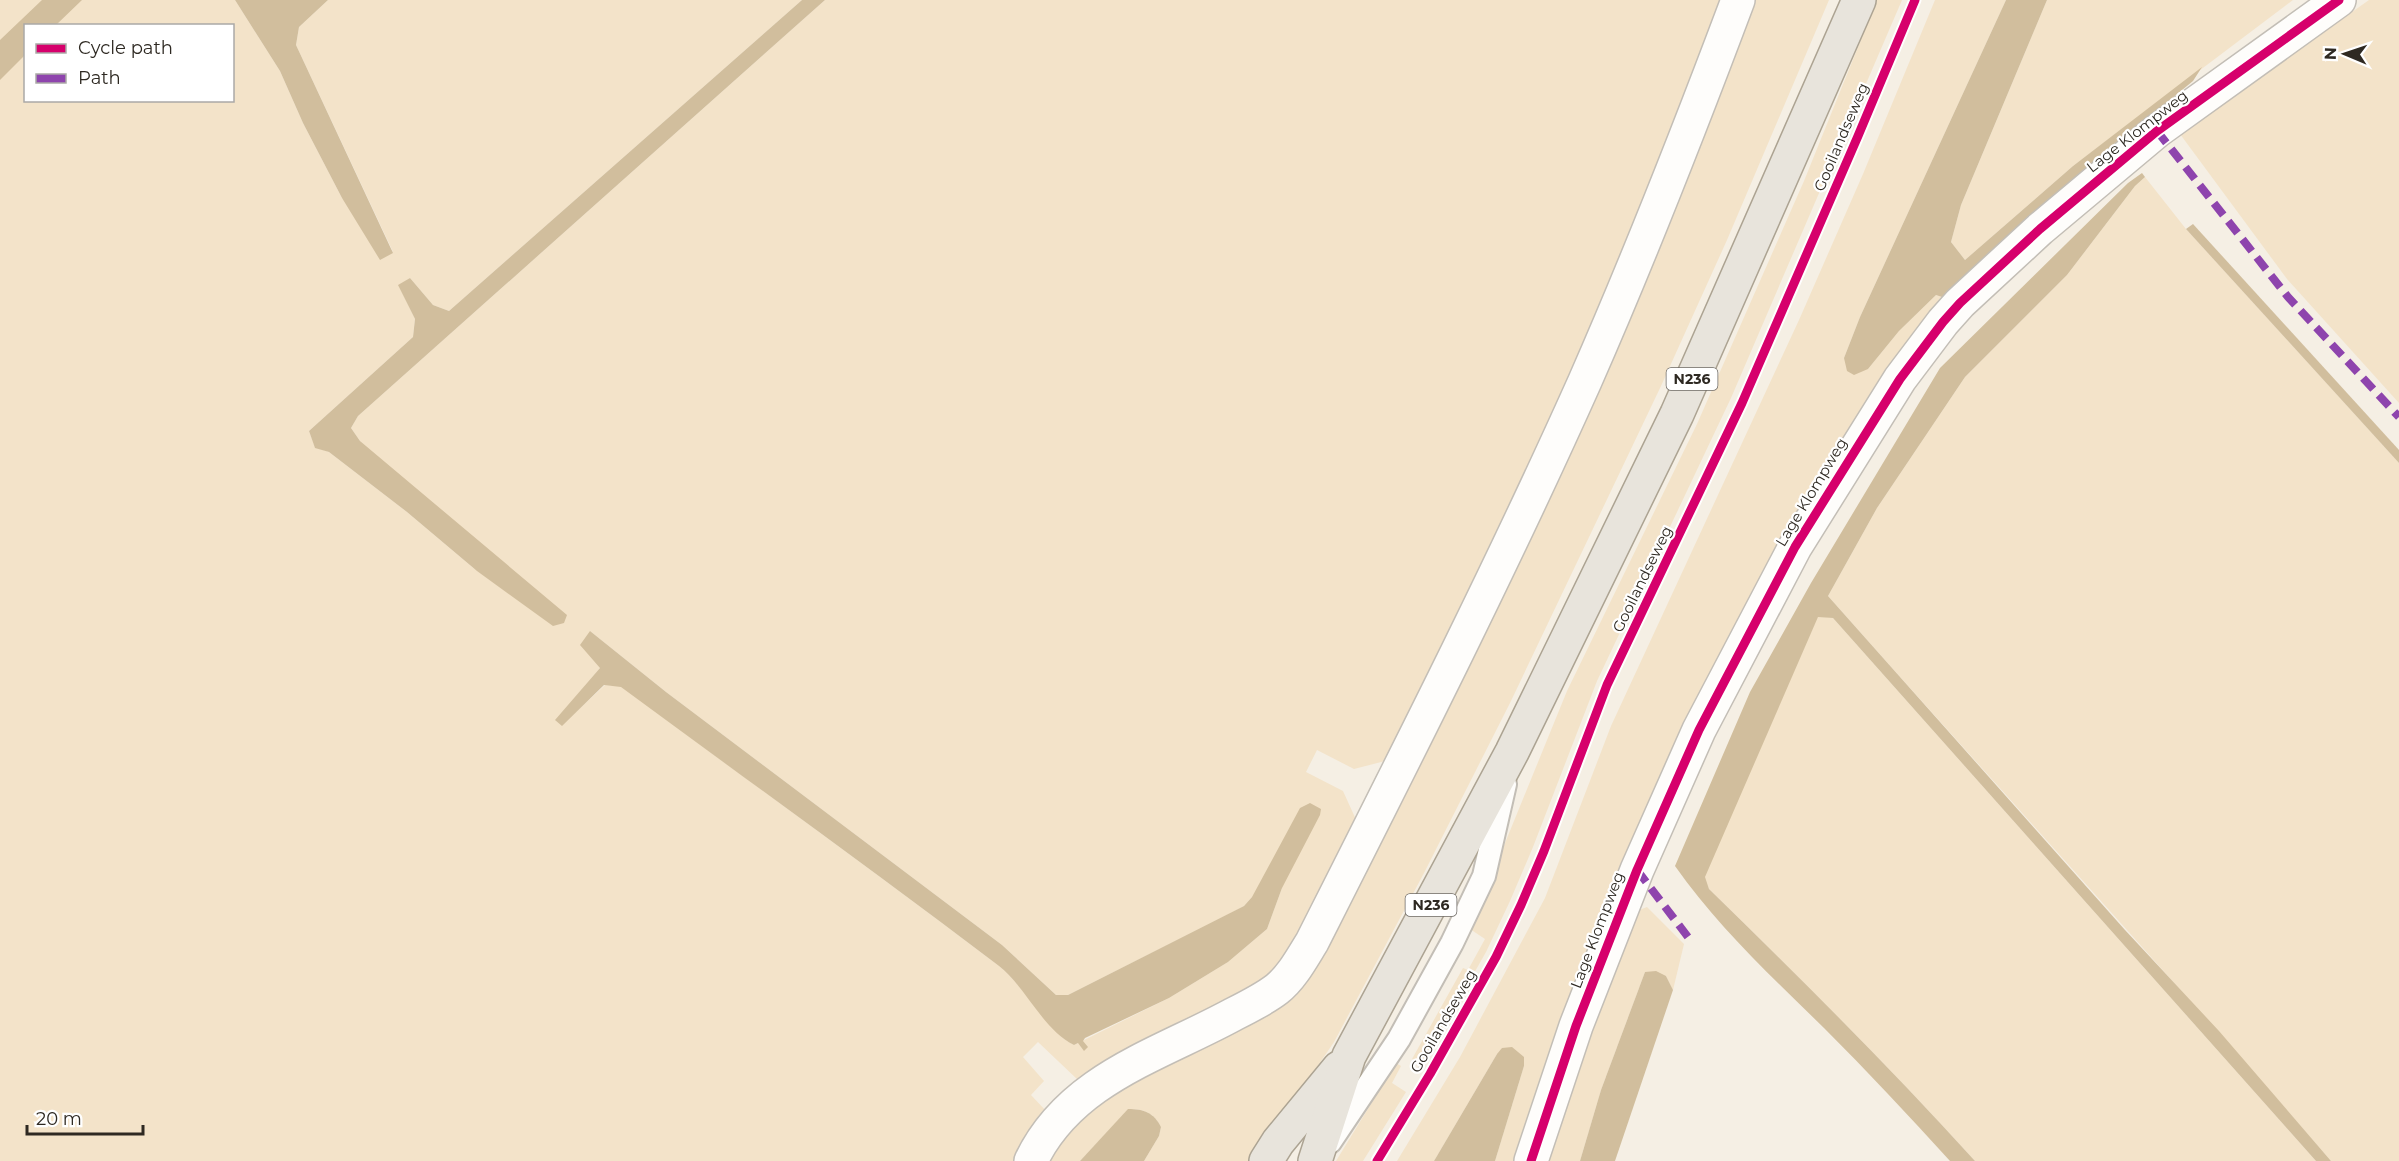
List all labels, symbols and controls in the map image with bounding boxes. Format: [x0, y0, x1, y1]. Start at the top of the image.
legend [24, 24, 234, 102]
north arrow [2315, 24, 2375, 84]
text: Cycle path [78, 37, 173, 59]
text: N [2321, 47, 2340, 60]
text: Path [78, 67, 121, 89]
street label: Gooilandseweg [1810, 80, 1872, 194]
street label: Lage Klompweg [2083, 86, 2191, 176]
road number: N236 [1666, 368, 1718, 390]
street label: Lage Klompweg [1771, 434, 1851, 550]
street label: Gooilandseweg [1608, 523, 1676, 635]
street label: Lage Klompweg [1566, 869, 1628, 991]
road number: N236 [1406, 894, 1456, 916]
street label: Gooilandseweg [1406, 966, 1480, 1076]
scale bar [27, 1098, 142, 1136]
text: 20 m [36, 1108, 82, 1130]

